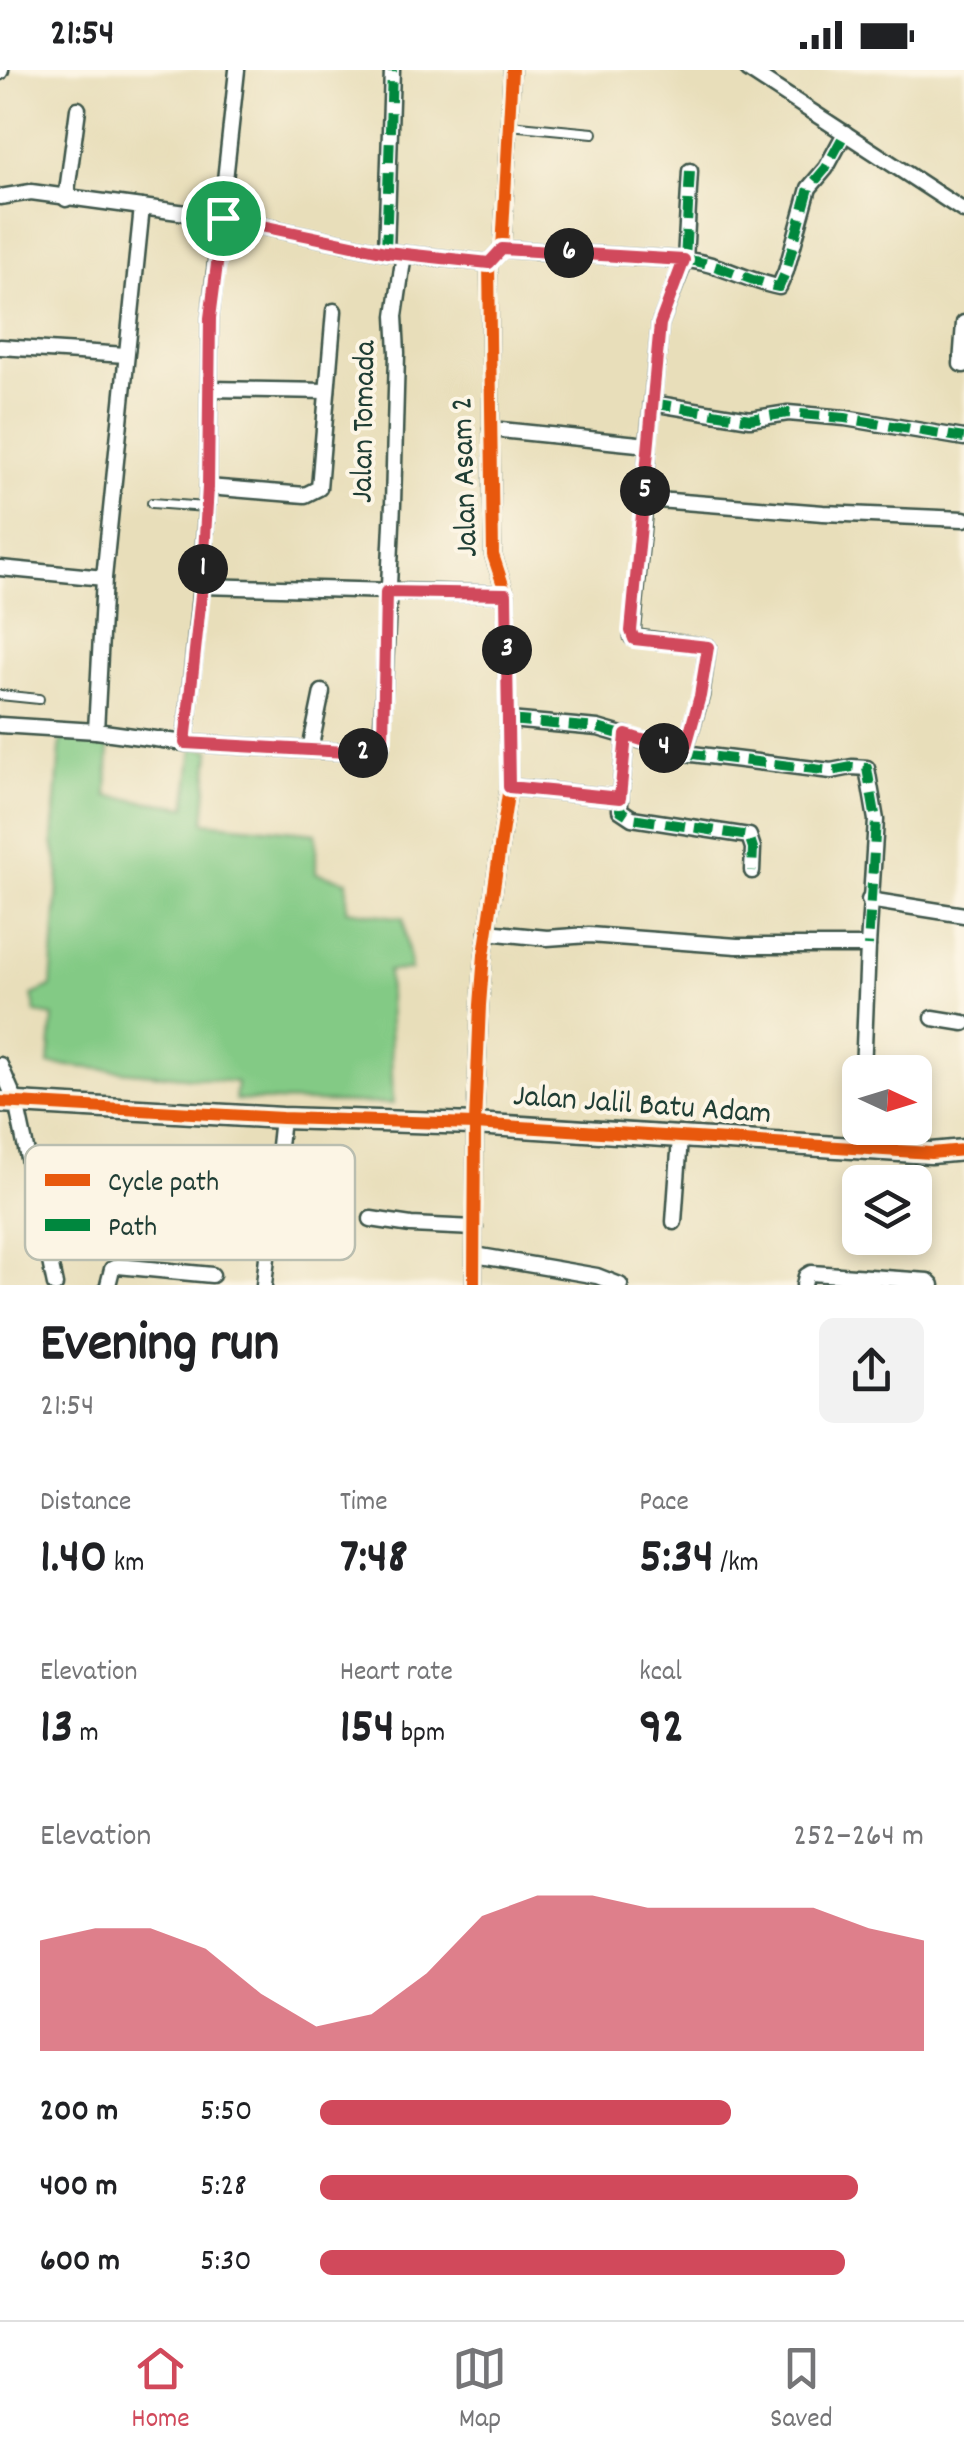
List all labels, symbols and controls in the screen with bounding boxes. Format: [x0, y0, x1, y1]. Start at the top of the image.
text: 21:54 [50, 8, 115, 63]
pin [181, 176, 266, 261]
icon: arrive [196, 191, 251, 246]
pin: 6 [544, 228, 594, 278]
text: 6 [562, 233, 576, 273]
street label: Jalan Tomada [342, 339, 390, 504]
street label: Jalan Asam 2 [441, 396, 493, 558]
pin: 5 [620, 466, 670, 516]
text: 5 [639, 471, 651, 511]
pin: 1 [178, 544, 228, 594]
text: 1 [200, 549, 206, 589]
pin: 3 [482, 625, 532, 675]
text: 3 [501, 630, 513, 670]
pin: 4 [639, 723, 689, 773]
pin: 2 [338, 728, 388, 778]
text: 4 [658, 728, 670, 768]
text: 2 [357, 733, 369, 773]
north arrow [842, 1055, 932, 1145]
map controls [842, 1055, 932, 1255]
street label: Jalan Jalil Batu Adam [511, 1075, 773, 1139]
legend [25, 1145, 355, 1260]
text: Cycle path [108, 1165, 219, 1205]
button: layers [842, 1165, 932, 1255]
text: Path [108, 1210, 157, 1250]
text: Evening run [40, 1308, 279, 1387]
button: share [819, 1318, 924, 1423]
text: 21:54 [40, 1385, 94, 1431]
text: Distance [40, 1484, 131, 1524]
text: Time [340, 1484, 388, 1524]
text: Pace [639, 1484, 689, 1524]
text: 1.40 [40, 1524, 107, 1596]
text: 7:48 [340, 1524, 408, 1596]
text: 5:34 [639, 1524, 714, 1596]
text: km [107, 1545, 144, 1585]
text: /km [714, 1545, 759, 1585]
text: Elevation [40, 1654, 137, 1694]
text: Heart rate [340, 1654, 453, 1694]
text: kcal [639, 1654, 682, 1694]
text: 13 [40, 1694, 73, 1766]
text: 154 [340, 1694, 395, 1766]
text: 92 [639, 1694, 684, 1766]
text: m [73, 1715, 99, 1755]
text: bpm [395, 1715, 445, 1755]
text: Elevation [40, 1815, 151, 1861]
text: 252–264 m [793, 1815, 924, 1861]
text: 200 m [40, 2090, 118, 2136]
text: 5:50 [200, 2090, 252, 2136]
text: 400 m [40, 2165, 117, 2211]
text: 5:28 [200, 2165, 247, 2211]
text: 600 m [40, 2240, 120, 2286]
text: 5:30 [200, 2240, 252, 2286]
tab: Home [131, 2341, 190, 2441]
tab: Map [452, 2341, 507, 2441]
tab: Saved [770, 2341, 833, 2441]

